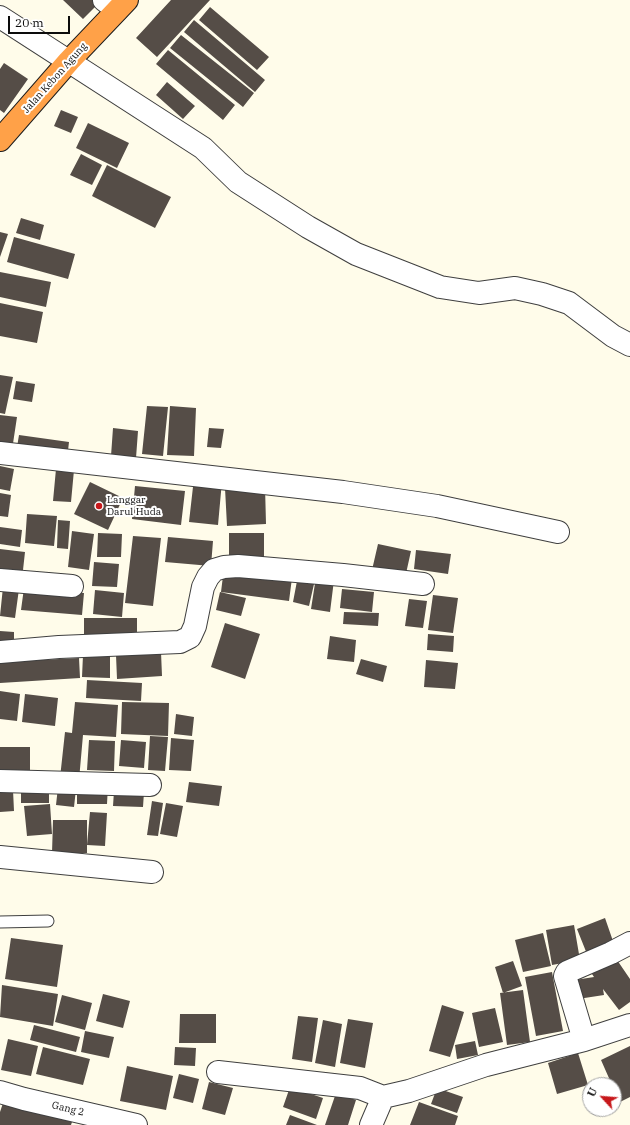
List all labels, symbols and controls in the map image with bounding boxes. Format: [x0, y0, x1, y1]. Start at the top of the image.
scale bar [10, 8, 72, 34]
text: 20 m [15, 15, 44, 30]
street label: Jalan Kebon Agung [20, 41, 90, 115]
place label: Langgar Darul Huda [107, 494, 161, 518]
marker: Langgar Darul Huda [94, 501, 104, 511]
north arrow [582, 1077, 622, 1117]
text: U [584, 1085, 600, 1099]
street label: Gang 2 [51, 1099, 85, 1119]

